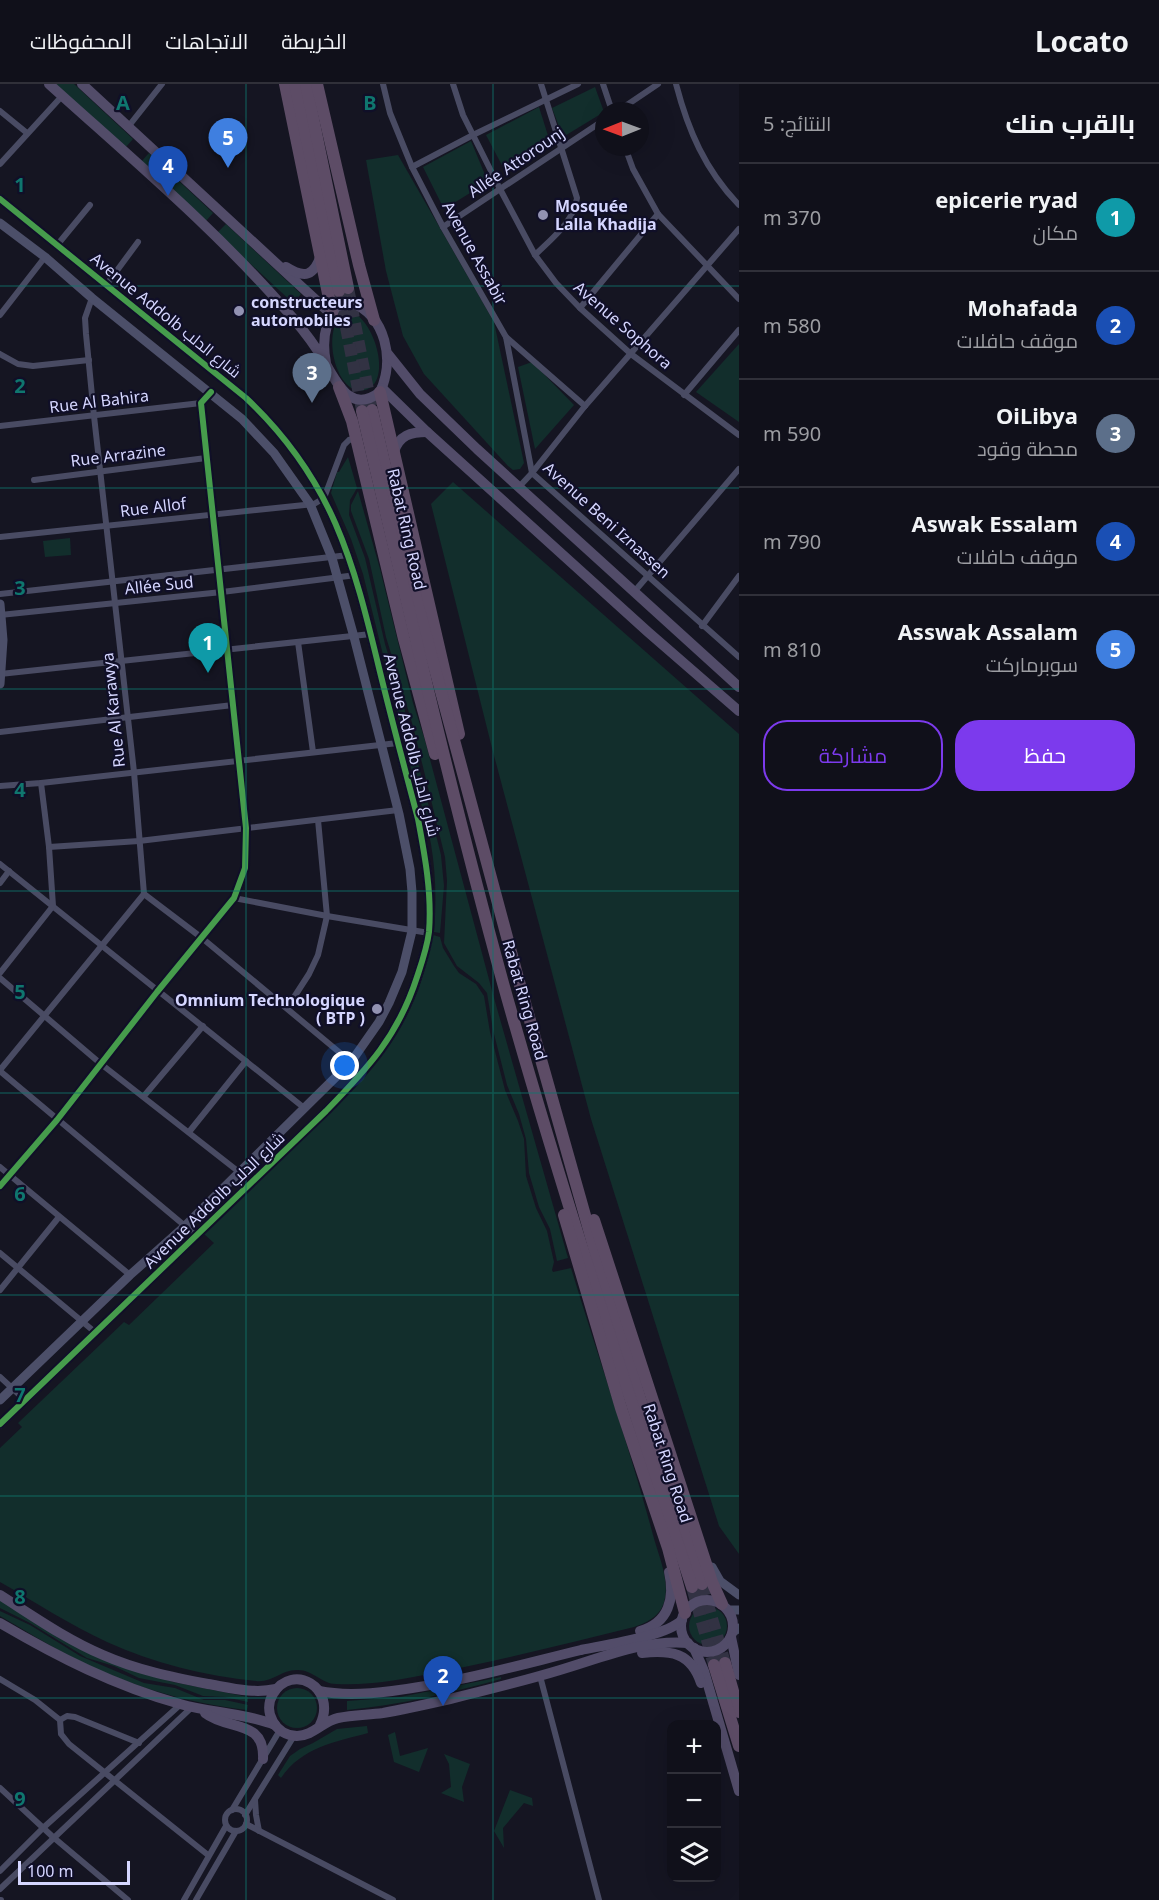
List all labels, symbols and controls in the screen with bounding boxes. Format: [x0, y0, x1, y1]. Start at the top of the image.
text: Locato [1035, 22, 1129, 60]
text: المحفوظات [30, 27, 132, 55]
text: الاتجاهات [165, 27, 248, 55]
text: الخريطة [281, 27, 347, 55]
text: A [116, 89, 130, 116]
text: B [363, 89, 377, 116]
north arrow [595, 102, 649, 156]
text: بالقرب منك [1006, 105, 1135, 141]
text: النتائج: 5 [763, 110, 831, 137]
pin: 5 [208, 118, 248, 168]
street label: Allée Attorounj [463, 122, 569, 202]
pin: 4 [148, 147, 188, 196]
text: 1 [14, 171, 26, 198]
text: epicerie ryad [935, 184, 1078, 214]
place label: Mosquée Lalla Khadija [555, 195, 657, 235]
street label: Avenue Assabir [437, 197, 513, 309]
text: 370 m [763, 204, 821, 231]
text: 1 [1110, 204, 1121, 231]
marker: Mosquée Lalla Khadija [536, 208, 550, 222]
text: مكان [1033, 219, 1078, 246]
street label: Avenue Addolb شارع الدلب [85, 247, 246, 383]
street label: Avenue Sophora [569, 276, 677, 374]
place label: constructeurs automobiles [251, 291, 363, 331]
text: Mohafada [967, 292, 1078, 322]
marker: constructeurs automobiles [232, 304, 246, 318]
text: 580 m [763, 312, 821, 339]
text: 2 [1110, 312, 1121, 339]
text: موقف حافلات [957, 327, 1078, 354]
pin: 3 [292, 354, 332, 403]
text: 2 [14, 372, 26, 399]
street label: Rue Al Bahira [48, 384, 150, 418]
text: OiLibya [996, 400, 1078, 430]
text: 590 m [763, 420, 821, 447]
text: 3 [1110, 420, 1121, 447]
text: محطة وقود [977, 435, 1078, 462]
street label: Rue Arrazine [69, 438, 167, 472]
street label: Avenue Beni Iznassen [539, 457, 675, 583]
street label: Rabat Ring Road [382, 466, 432, 592]
street label: Rue Allof [119, 492, 189, 522]
text: Aswak Essalam [912, 508, 1078, 538]
text: 790 m [763, 528, 821, 555]
text: 4 [1110, 528, 1121, 555]
text: موقف حافلات [957, 543, 1078, 570]
street label: Allée Sud [123, 570, 195, 600]
text: 3 [14, 574, 26, 601]
text: Asswak Assalam [898, 616, 1078, 646]
pin: 1 [188, 624, 228, 673]
text: 810 m [763, 636, 821, 663]
text: 5 [1110, 636, 1121, 663]
street label: Rue Al Karawya [96, 651, 130, 769]
street label: Avenue Addolb شارع الدلب [378, 651, 445, 839]
text: سوبرماركت [986, 651, 1078, 678]
button: مشاركة [763, 720, 943, 791]
button: حفظ [955, 720, 1135, 791]
text: 4 [14, 776, 26, 803]
street label: Rabat Ring Road [497, 937, 553, 1063]
text: 5 [14, 978, 26, 1005]
place label: Omnium Technologique ( BTP ) [175, 989, 365, 1029]
marker: Omnium Technologique ( BTP ) [370, 1002, 384, 1016]
your location [330, 1051, 359, 1080]
street label: Avenue Addolb شارع الدلب [139, 1127, 290, 1274]
text: 6 [14, 1180, 26, 1207]
text: 7 [14, 1381, 26, 1408]
street label: Rabat Ring Road [638, 1401, 698, 1525]
text: 8 [14, 1583, 26, 1610]
pin: 2 [424, 1656, 462, 1706]
map controls [667, 1720, 721, 1882]
button: + [667, 1720, 721, 1774]
button: − [667, 1774, 721, 1828]
text: 9 [14, 1785, 26, 1812]
button: layers [667, 1828, 721, 1882]
scale bar [18, 1858, 130, 1886]
text: 100 m [27, 1860, 74, 1882]

